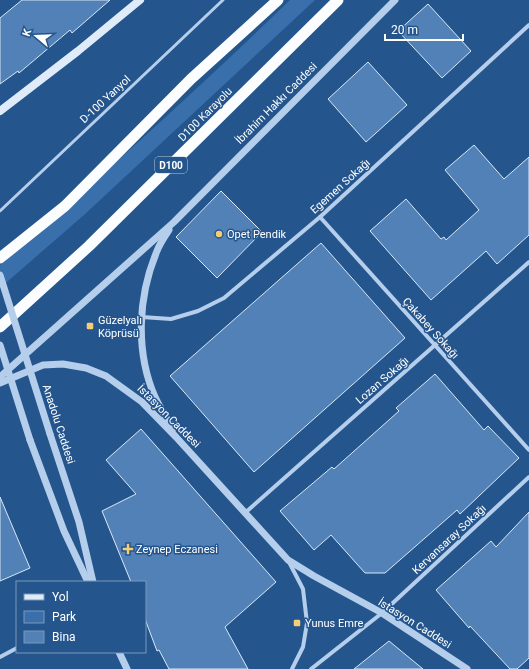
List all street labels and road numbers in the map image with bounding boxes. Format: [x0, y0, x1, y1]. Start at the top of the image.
street label: İbrahim Hakkı Caddesi [233, 60, 320, 147]
street label: D-100 Yanyol [78, 73, 133, 126]
street label: D100 Karayolu [176, 85, 235, 144]
street label: Egemen Sokağı [308, 156, 373, 217]
road number: D100 [155, 157, 187, 173]
street label: Çakabey Sokağı [400, 295, 462, 362]
street label: Lozan Sokağı [353, 354, 411, 407]
street label: İstasyon Caddesi [134, 382, 203, 451]
street label: Anadolu Caddesi [40, 383, 78, 466]
street label: Kervansaray Sokağı [410, 502, 489, 577]
street label: İstasyon Caddesi [376, 596, 454, 651]

